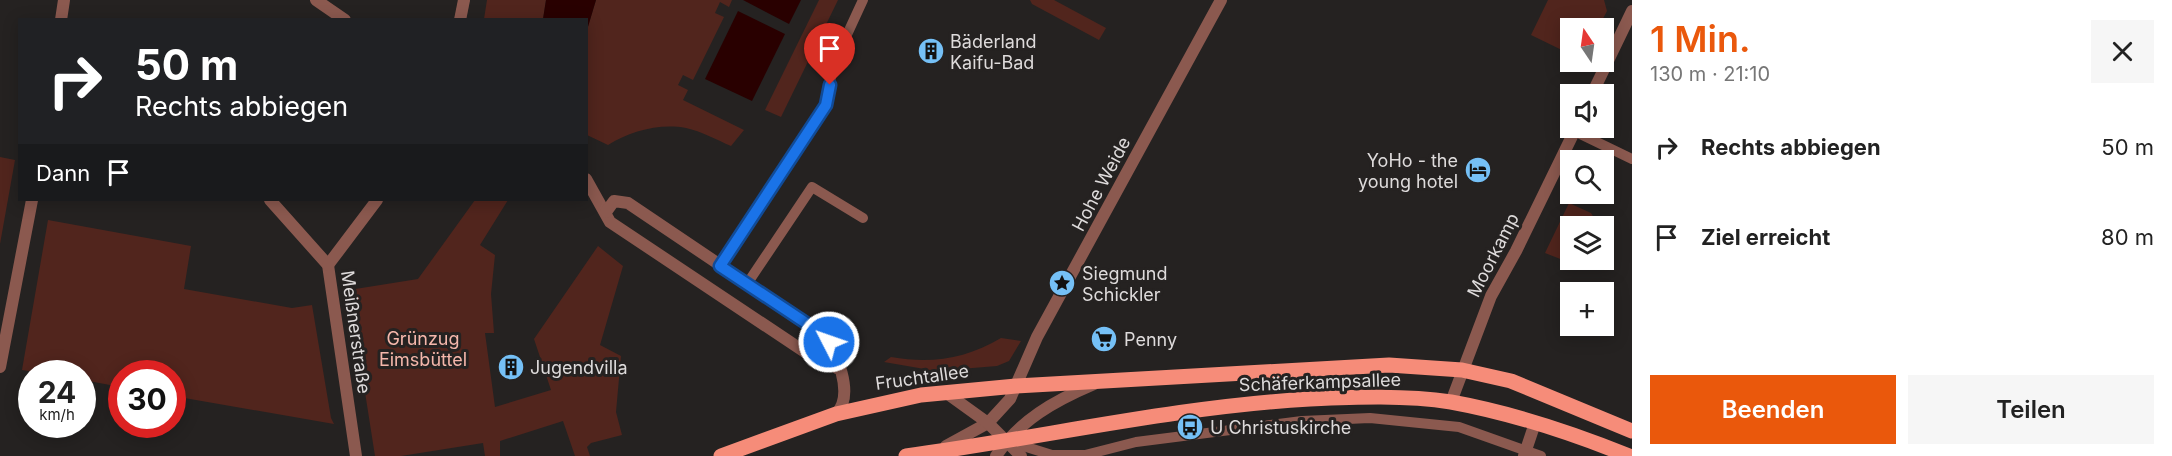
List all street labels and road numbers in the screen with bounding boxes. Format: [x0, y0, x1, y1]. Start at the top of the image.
street label: Hohe Weide [1067, 133, 1135, 235]
street label: Moorkamp [1463, 209, 1523, 301]
street label: Meißnerstraße [337, 269, 375, 395]
street label: Fruchtallee [874, 360, 970, 394]
street label: Schäferkampsallee [1238, 369, 1402, 395]

